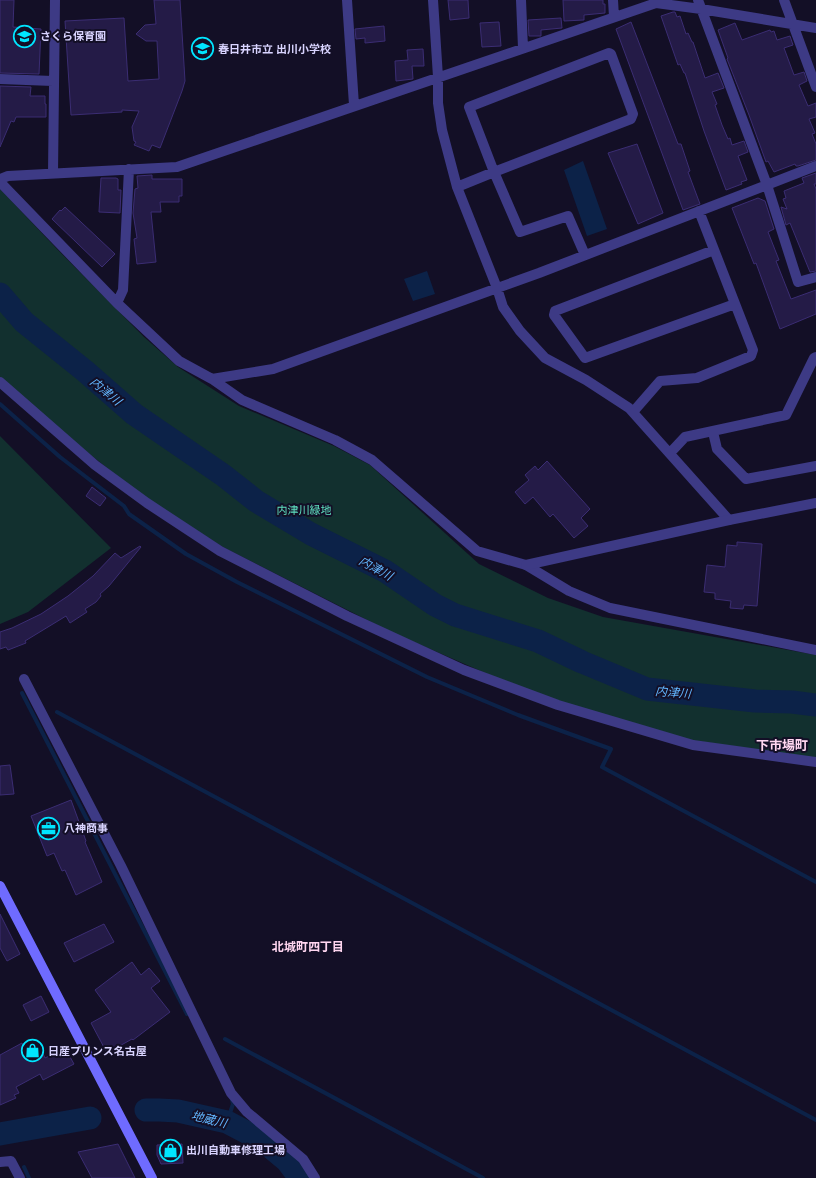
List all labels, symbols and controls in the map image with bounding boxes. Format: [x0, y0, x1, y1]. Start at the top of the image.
school or university icon: さくら保育園 [11, 23, 37, 49]
place label: さくら保育園 [40, 29, 106, 43]
school or university icon: 春日井市立 出川小学校 [189, 36, 215, 62]
place label: 春日井市立 出川小学校 [218, 42, 331, 56]
water label: 内津川 [87, 374, 126, 410]
park label: 内津川緑地 [277, 503, 332, 517]
water label: 内津川 [357, 553, 397, 584]
water label: 内津川 [654, 683, 694, 701]
district label: 下市場町 [756, 737, 808, 753]
office icon: 八神商事 [36, 815, 62, 841]
place label: 八神商事 [64, 821, 108, 835]
district label: 北城町四丁目 [272, 939, 344, 954]
shop icon: 日産プリンス名古屋 [19, 1038, 45, 1064]
place label: 日産プリンス名古屋 [48, 1044, 147, 1058]
water label: 地蔵川 [190, 1107, 230, 1131]
shop icon: 出川自動車修理工場 [157, 1137, 183, 1163]
place label: 出川自動車修理工場 [186, 1143, 285, 1157]

